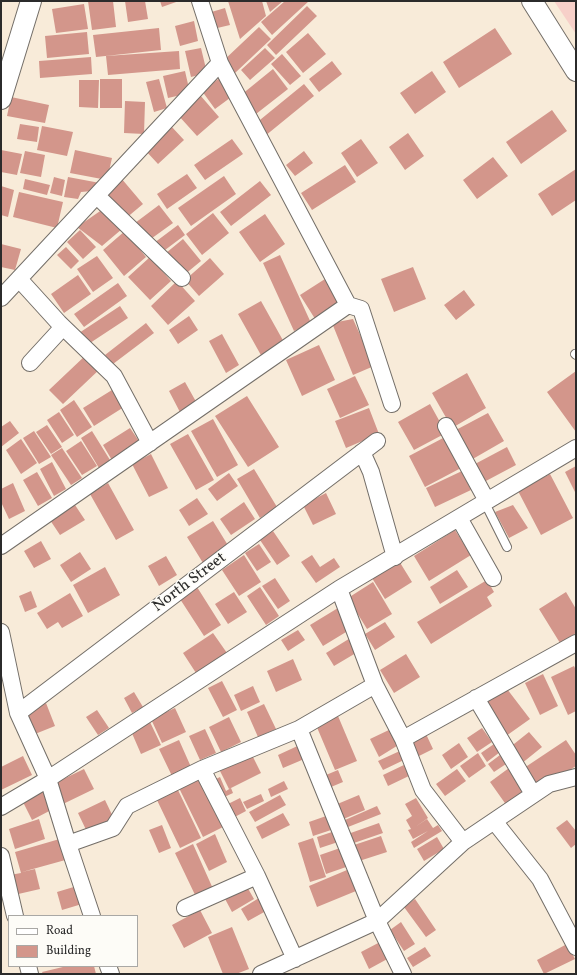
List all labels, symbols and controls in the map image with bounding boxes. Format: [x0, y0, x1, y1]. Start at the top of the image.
street label: North Street [149, 549, 231, 617]
legend [8, 915, 138, 967]
text: Road [46, 923, 73, 939]
text: Building [46, 943, 91, 959]

